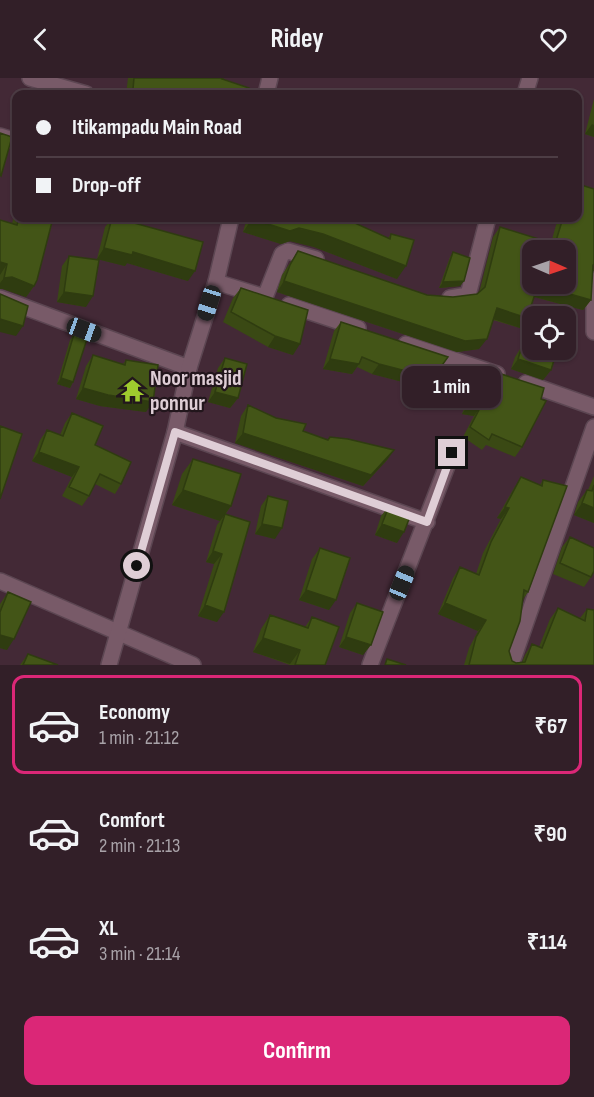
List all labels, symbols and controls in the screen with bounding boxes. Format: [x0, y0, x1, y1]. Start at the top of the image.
icon: back [24, 23, 57, 56]
text: Ridey [270, 23, 324, 55]
icon: heart [537, 23, 570, 56]
text: Itikampadu Main Road [72, 114, 242, 141]
text: Drop-off [72, 172, 141, 199]
north arrow [522, 240, 576, 294]
map controls [522, 240, 576, 360]
car [195, 283, 223, 323]
button: locate [522, 306, 576, 360]
car [64, 315, 104, 345]
place label: Noor masjid ponnur [150, 365, 242, 417]
callout: 1 min [402, 366, 502, 408]
text: 1 min [433, 375, 470, 399]
temple icon: Noor masjid ponnur [119, 378, 145, 404]
route end [438, 439, 465, 466]
route start [123, 552, 150, 579]
car [387, 563, 417, 603]
icon: car [27, 698, 81, 752]
text: Economy [99, 699, 170, 726]
text: ₹67 [534, 713, 567, 740]
text: 1 min · 21:12 [99, 726, 179, 750]
icon: car [27, 806, 81, 860]
text: Comfort [99, 807, 165, 834]
text: ₹90 [534, 821, 567, 848]
text: 2 min · 21:13 [99, 834, 180, 858]
icon: car [27, 914, 81, 968]
text: XL [99, 915, 118, 942]
text: ₹114 [527, 929, 567, 956]
text: 3 min · 21:14 [99, 942, 180, 966]
button: Confirm [24, 1016, 570, 1085]

